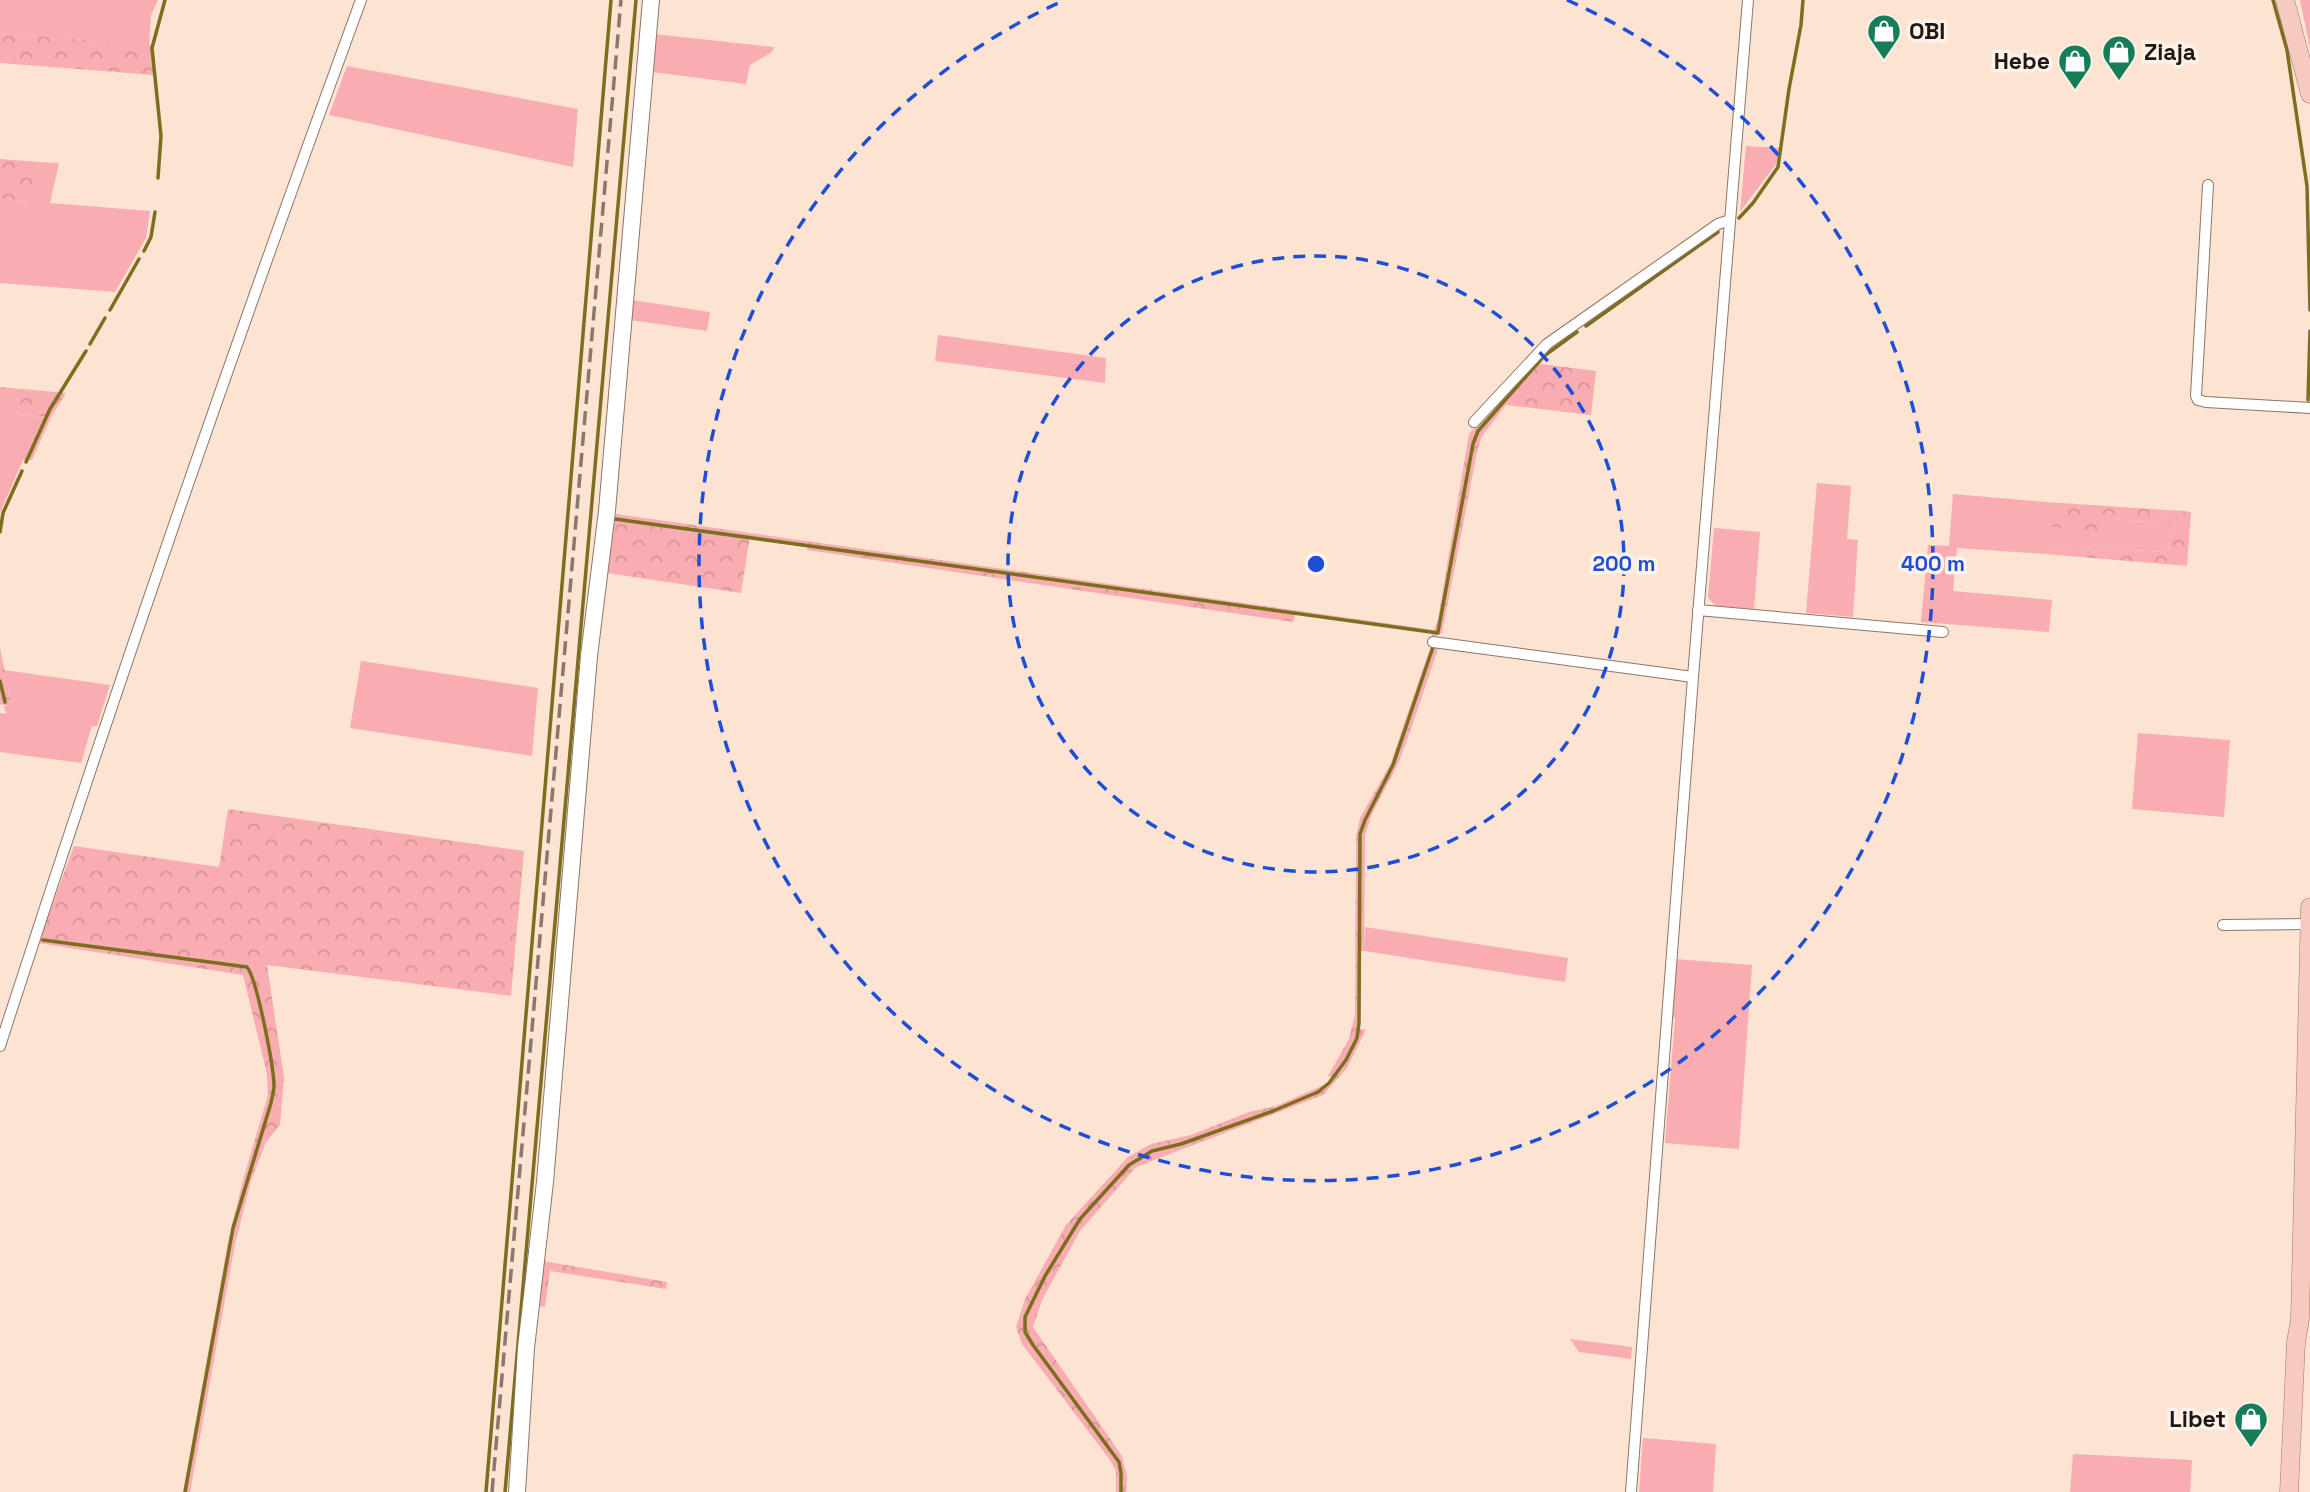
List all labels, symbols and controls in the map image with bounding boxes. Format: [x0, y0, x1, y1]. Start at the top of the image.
shop icon: OBI [1865, 12, 1903, 61]
place label: OBI [1909, 16, 1945, 46]
shop icon: Ziaja [2100, 33, 2138, 82]
place label: Ziaja [2144, 37, 2196, 67]
shop icon: Hebe [2056, 42, 2094, 91]
place label: Hebe [1994, 46, 2050, 76]
text: 200 m [1593, 550, 1655, 577]
text: 400 m [1901, 550, 1965, 577]
centre of rings [1304, 552, 1328, 576]
shop icon: Libet [2232, 1400, 2270, 1449]
place label: Libet [2169, 1404, 2226, 1434]

